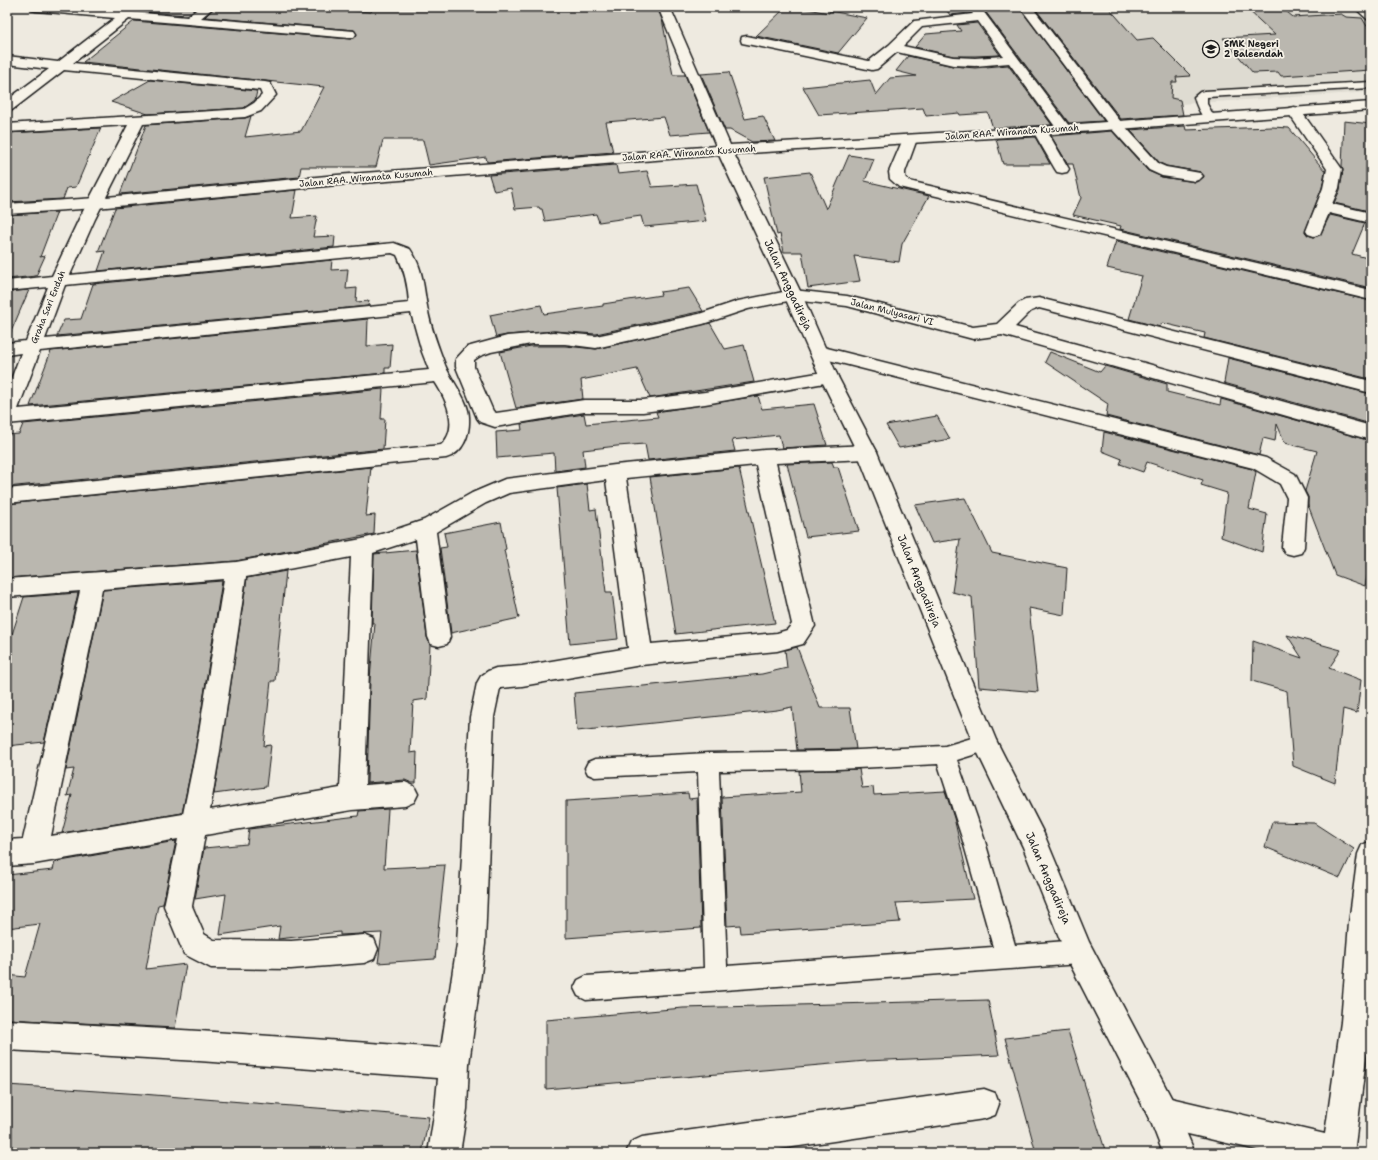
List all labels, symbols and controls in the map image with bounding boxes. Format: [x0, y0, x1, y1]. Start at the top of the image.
place label: SMK Negeri 2 Baleendah [1224, 38, 1283, 60]
school or university icon: SMK Negeri 2 Baleendah [1201, 39, 1221, 59]
street label: Jalan RAA. Wiranata Kusumah [945, 121, 1080, 143]
street label: Jalan RAA. Wiranata Kusumah [622, 142, 757, 164]
street label: Jalan RAA. Wiranata Kusumah [299, 166, 434, 190]
street label: Jalan Anggadireja [760, 237, 816, 333]
street label: Graha Sari Endah [28, 268, 68, 345]
street label: Jalan Mulyasari VI [849, 296, 935, 328]
street label: Jalan Anggadireja [894, 532, 945, 630]
street label: Jalan Anggadireja [1022, 830, 1074, 927]

